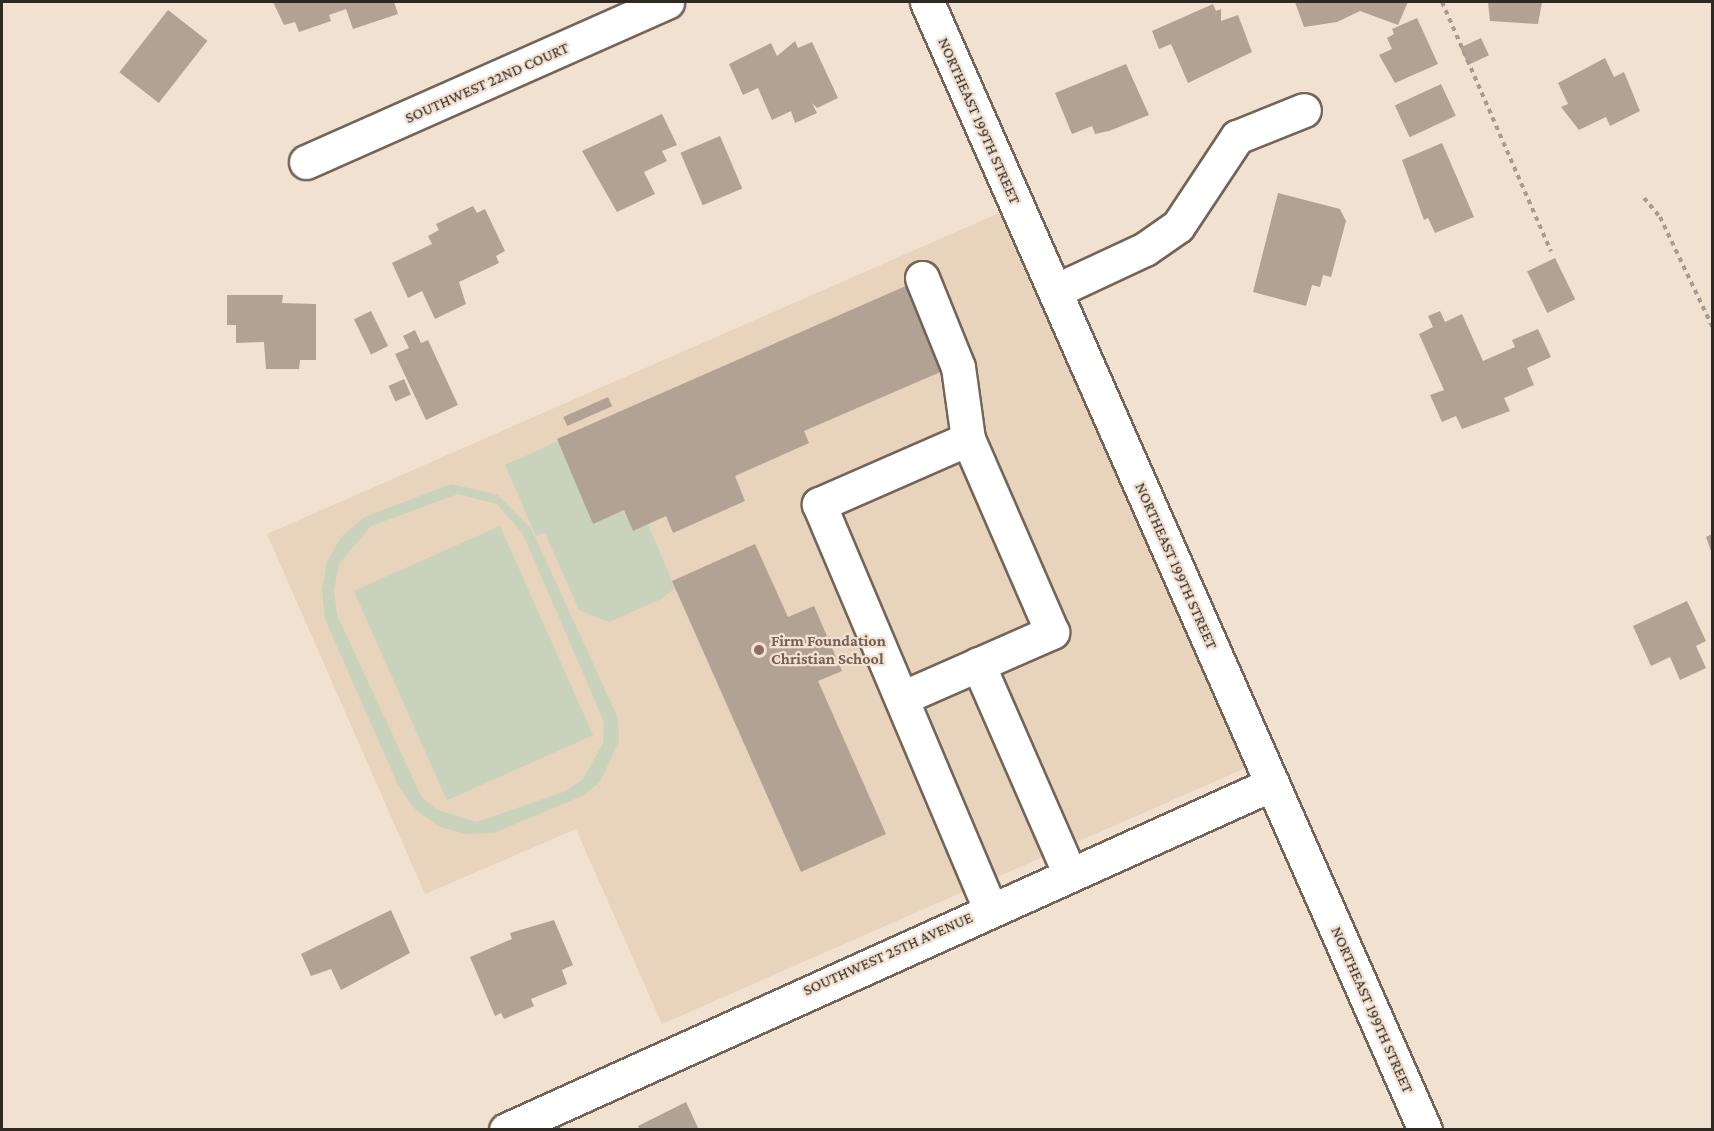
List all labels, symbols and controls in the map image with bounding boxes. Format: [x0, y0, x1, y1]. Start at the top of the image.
street label: NORTHEAST 199TH STREET [934, 35, 1024, 207]
street label: SOUTHWEST 22ND COURT [402, 38, 572, 128]
street label: NORTHEAST 199TH STREET [1131, 480, 1221, 652]
place label: Firm Foundation Christian School [771, 631, 886, 669]
marker: Firm Foundation Christian School [752, 643, 766, 657]
street label: SOUTHWEST 25TH AVENUE [800, 908, 976, 1000]
street label: NORTHEAST 199TH STREET [1327, 924, 1417, 1096]

